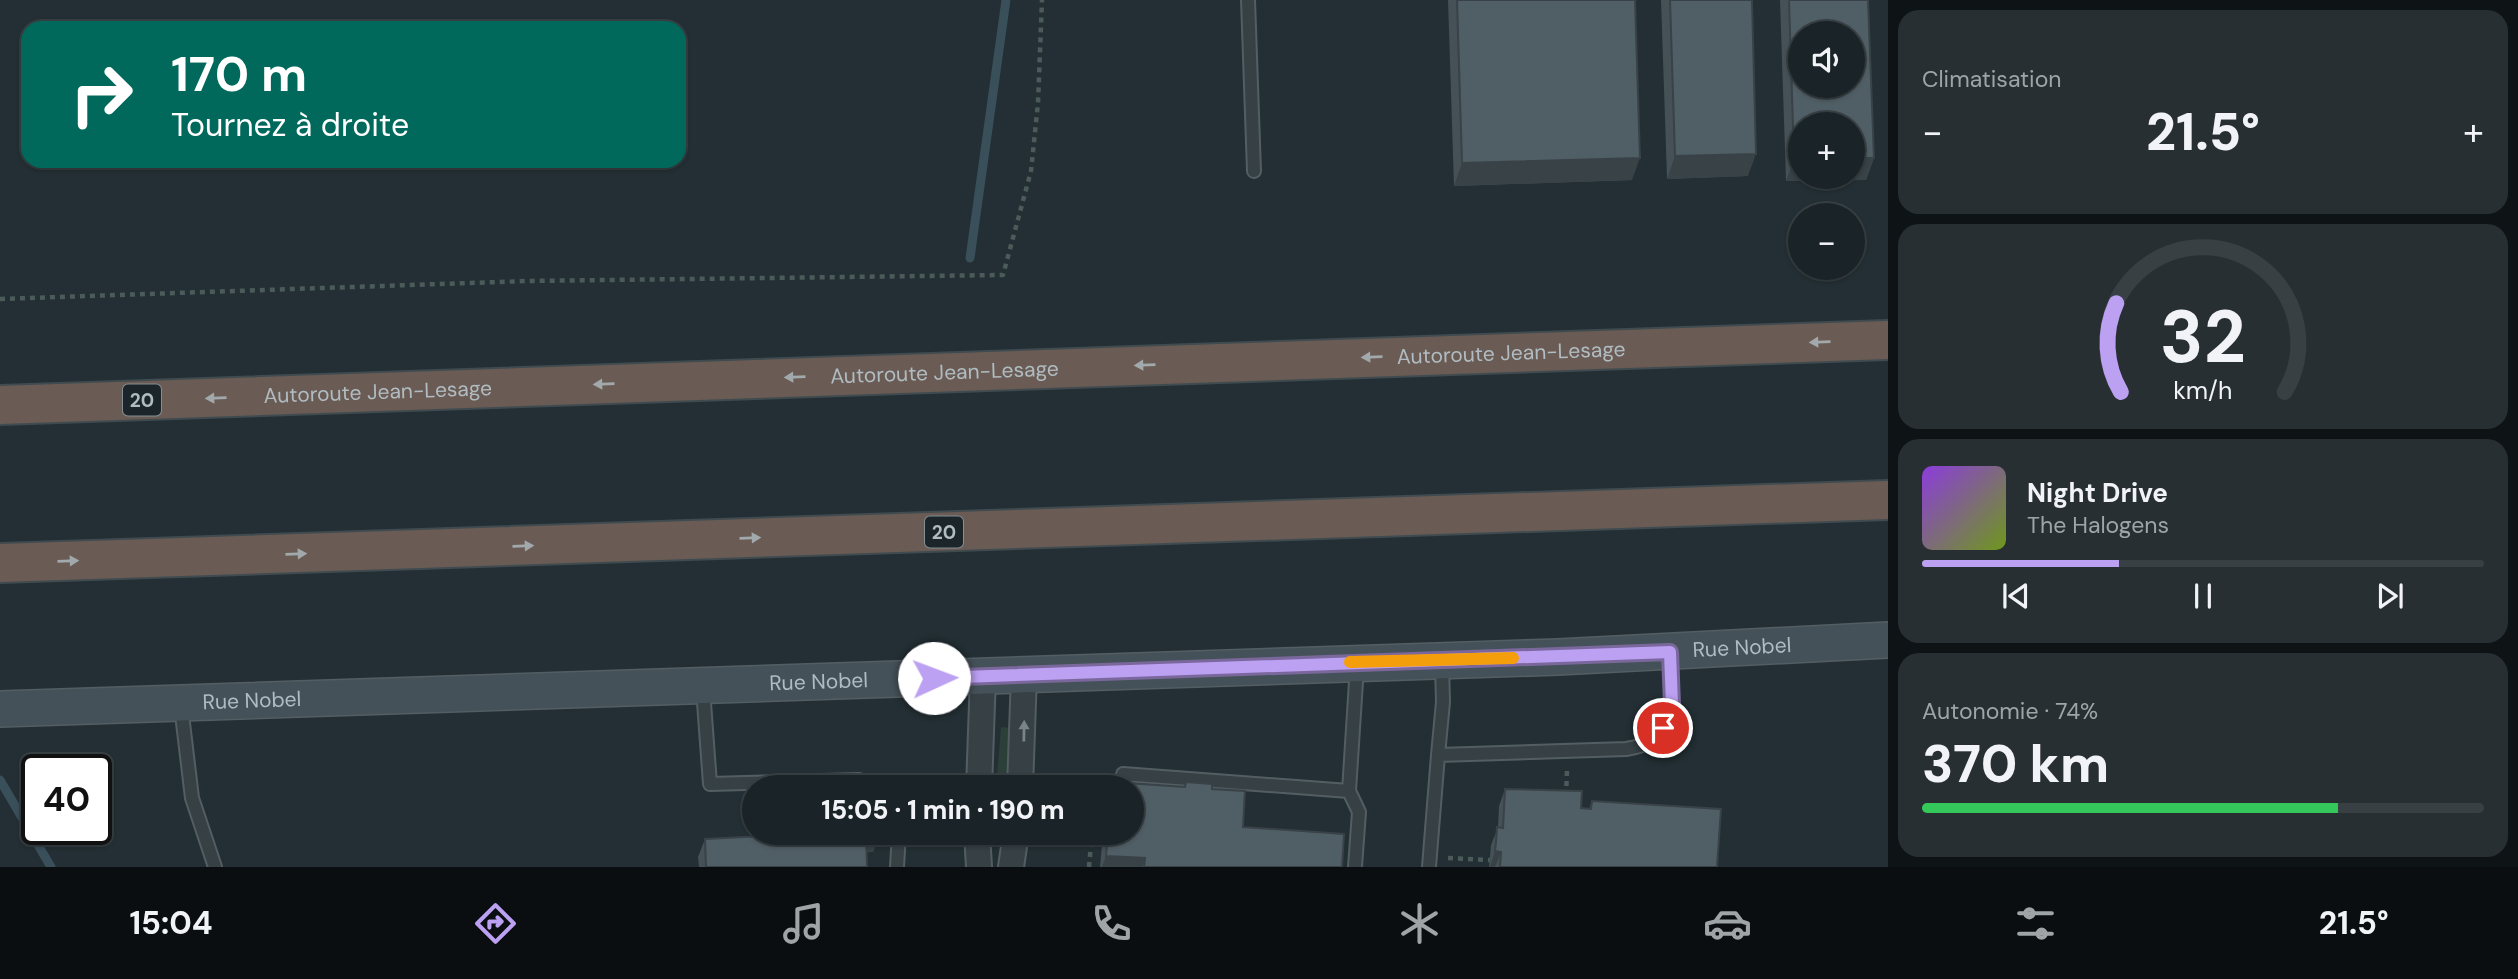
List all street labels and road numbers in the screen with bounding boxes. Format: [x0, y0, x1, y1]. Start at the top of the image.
street label: Autoroute Jean-Lesage [1396, 335, 1626, 371]
street label: Autoroute Jean-Lesage [830, 355, 1059, 390]
street label: Autoroute Jean-Lesage [263, 374, 493, 410]
road number: 20 [123, 384, 161, 416]
road number: 20 [925, 516, 963, 548]
street label: Rue Nobel [1692, 631, 1792, 664]
street label: Rue Nobel [769, 666, 868, 697]
street label: Rue Nobel [202, 685, 302, 716]

